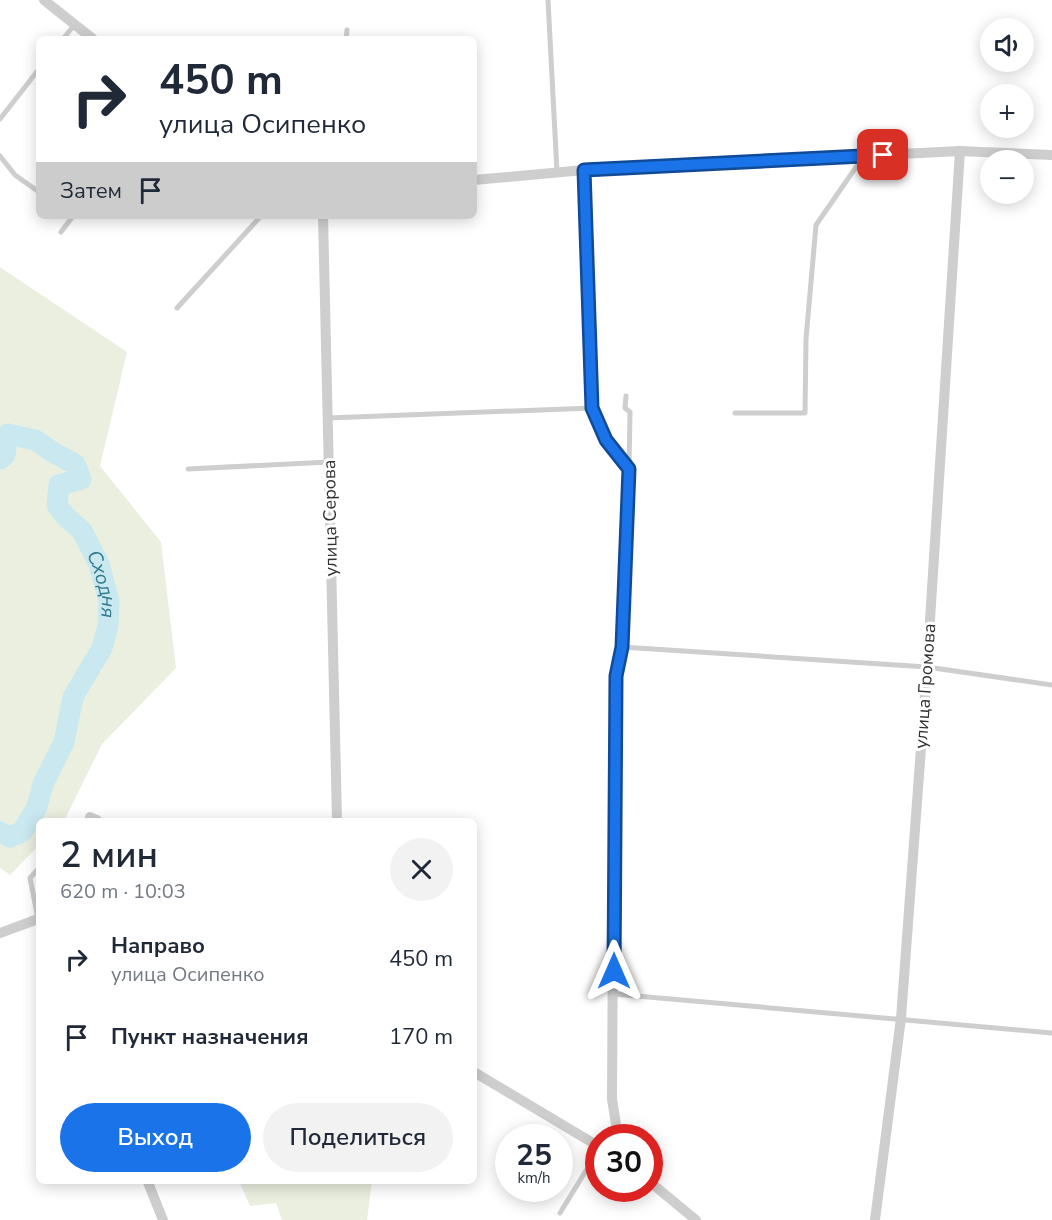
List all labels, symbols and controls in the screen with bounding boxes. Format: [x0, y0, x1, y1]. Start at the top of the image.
map controls [980, 18, 1034, 204]
button: sound [980, 18, 1034, 72]
text: 450 m [159, 52, 283, 109]
icon: right [60, 60, 138, 138]
button: + [980, 84, 1034, 138]
text: улица Осипенко [159, 106, 366, 143]
pin [857, 129, 908, 180]
icon: arrive [866, 138, 899, 171]
button: − [980, 150, 1034, 204]
icon: arrive [134, 174, 167, 207]
text: Затем [60, 176, 122, 206]
street label: улица Серова [317, 459, 343, 577]
water label: Сходня [81, 545, 123, 619]
street label: улица Громова [909, 623, 941, 749]
text: 2 мин [60, 831, 158, 880]
button: close [390, 838, 453, 901]
text: 620 m · 10:03 [60, 878, 186, 905]
text: Направо [111, 931, 205, 961]
position arrow [582, 939, 646, 1003]
icon: right [60, 943, 93, 976]
text: 450 m [389, 944, 453, 974]
text: улица Осипенко [111, 961, 265, 988]
icon: arrive [60, 1021, 93, 1054]
text: Пункт назначения [111, 1022, 309, 1052]
text: 170 m [389, 1022, 453, 1052]
button: Выход [60, 1103, 251, 1172]
button: Поделиться [263, 1103, 453, 1172]
speed limit sign: 30 [585, 1124, 663, 1202]
text: 25 [516, 1135, 552, 1176]
text: km/h [517, 1168, 551, 1188]

